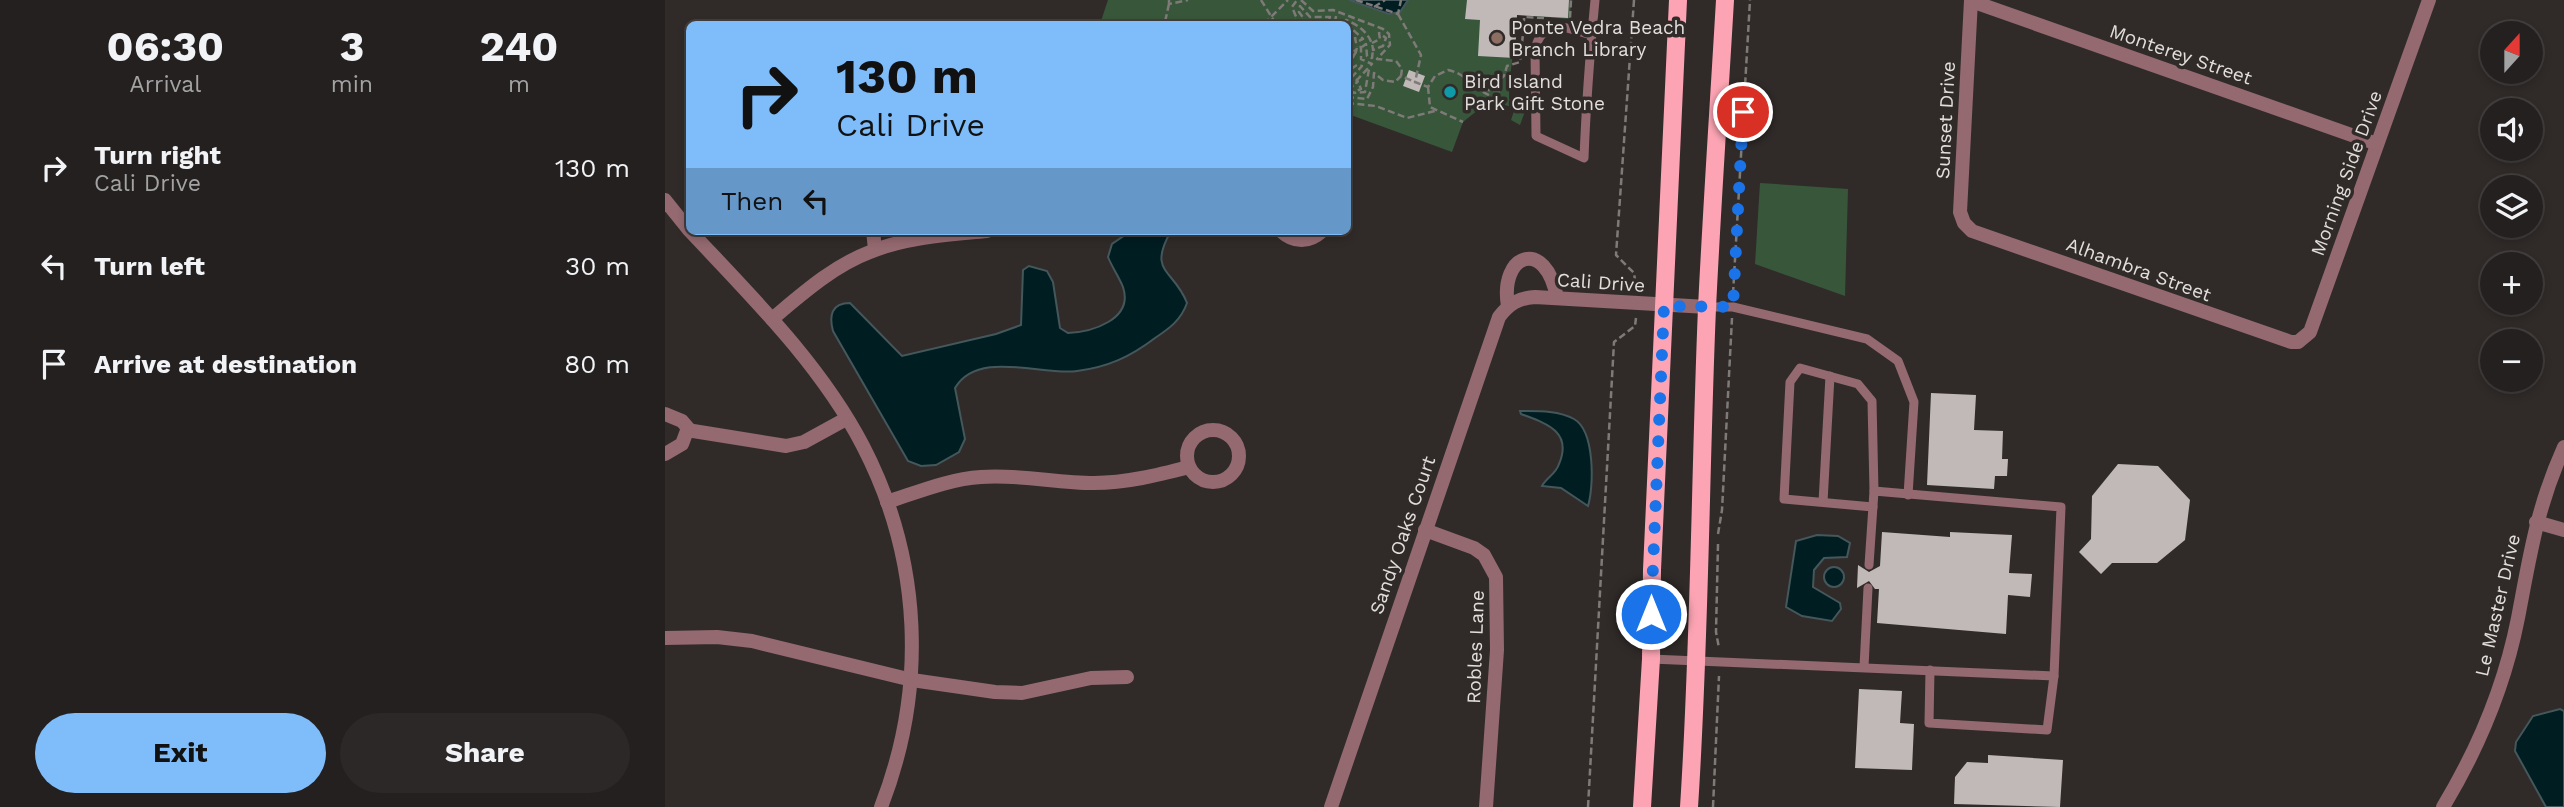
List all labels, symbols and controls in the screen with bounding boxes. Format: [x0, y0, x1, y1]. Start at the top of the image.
place label: Ponte Vedra Beach Branch Library [1511, 16, 1685, 61]
street label: Monterey Street [2107, 19, 2255, 90]
north arrow [2480, 21, 2543, 84]
map controls [2480, 21, 2543, 392]
text: 06:30 [107, 22, 224, 71]
text: 3 [339, 22, 364, 71]
text: 240 [480, 22, 558, 71]
marker: Ponte Vedra Beach Branch Library [1489, 30, 1505, 46]
text: 130 m [836, 47, 978, 105]
icon: right [721, 49, 812, 140]
street label: Sunset Drive [1931, 61, 1960, 180]
place label: Bird Island Park Gift Stone [1464, 70, 1605, 115]
text: Arrival [129, 71, 201, 98]
text: min [331, 71, 373, 98]
text: m [508, 71, 530, 98]
pin [1713, 82, 1773, 142]
marker: Bird Island Park Gift Stone [1442, 84, 1458, 100]
street label: Morning Side Drive [2306, 87, 2387, 259]
icon: arrive [1724, 93, 1762, 131]
button: sound [2480, 98, 2543, 161]
text: Cali Drive [836, 106, 985, 144]
text: Turn right [94, 140, 221, 170]
icon: right [35, 149, 73, 187]
text: 130 m [555, 153, 630, 183]
text: Cali Drive [94, 170, 201, 197]
button: layers [2480, 175, 2543, 238]
icon: left [797, 182, 835, 220]
text: Then [721, 186, 783, 216]
street label: Alhambra Street [2063, 233, 2214, 306]
icon: left [35, 247, 73, 285]
text: Turn left [94, 251, 205, 281]
text: 30 m [565, 251, 630, 281]
button: + [2480, 252, 2543, 315]
street label: Cali Drive [1556, 268, 1646, 297]
button: − [2480, 329, 2543, 392]
icon: arrive [35, 345, 73, 383]
text: Arrive at destination [94, 349, 357, 379]
text: 80 m [564, 349, 630, 379]
street label: Sandy Oaks Court [1365, 453, 1440, 617]
street label: Le Master Drive [2470, 532, 2525, 679]
position arrow [1614, 577, 1688, 651]
street label: Robles Lane [1462, 590, 1489, 704]
button: Exit [35, 713, 326, 793]
button: Share [340, 713, 630, 793]

